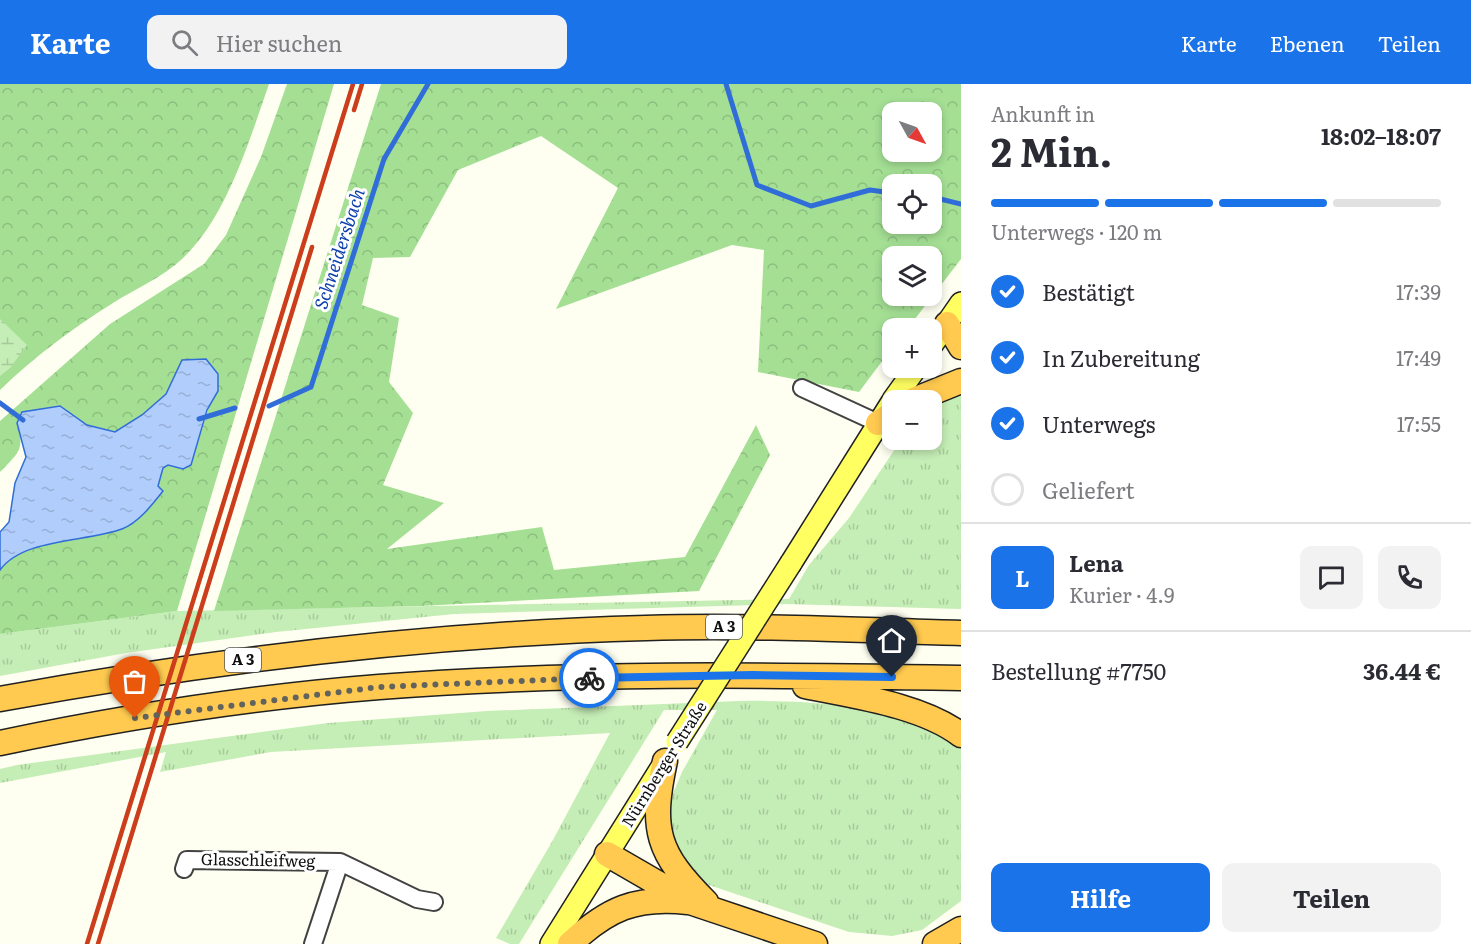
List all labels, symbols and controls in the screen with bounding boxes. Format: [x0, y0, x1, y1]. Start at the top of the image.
search box [147, 15, 567, 69]
text: Karte [30, 21, 111, 63]
icon: search [168, 26, 201, 59]
text: Hier suchen [216, 26, 342, 59]
text: Karte [1181, 27, 1237, 58]
text: Ebenen [1270, 27, 1345, 58]
text: Teilen [1378, 27, 1441, 58]
text: Ankunft in [991, 98, 1095, 128]
north arrow [882, 102, 942, 162]
map controls [882, 102, 942, 450]
text: 18:02–18:07 [1321, 119, 1441, 152]
text: 2 Min. [991, 121, 1112, 179]
button: locate [882, 174, 942, 234]
water label: Schneidersbach [306, 184, 371, 312]
text: Unterwegs · 120 m [991, 216, 1162, 246]
button: layers [882, 246, 942, 306]
icon: check [991, 275, 1024, 308]
text: Bestätigt [1042, 275, 1135, 308]
text: 17:39 [1396, 276, 1441, 306]
button: + [882, 318, 942, 378]
icon: check [991, 341, 1024, 374]
text: In Zubereitung [1042, 341, 1200, 374]
text: 17:49 [1396, 342, 1441, 372]
button: − [882, 390, 942, 450]
icon: check [991, 407, 1024, 440]
text: Unterwegs [1042, 407, 1155, 440]
text: 17:55 [1397, 408, 1441, 438]
text: Geliefert [1042, 473, 1135, 506]
text: Lena [1069, 546, 1124, 579]
button: chat [1300, 546, 1363, 609]
button: phone [1378, 546, 1441, 609]
text: L [1015, 561, 1030, 594]
text: Kurier · 4.9 [1069, 579, 1174, 609]
road number: A 3 [706, 615, 742, 639]
pin [866, 615, 917, 677]
icon: home [875, 624, 908, 657]
road number: A 3 [225, 648, 261, 672]
courier [559, 648, 619, 708]
text: Bestellung #7750 [991, 654, 1166, 687]
text: 36.44 € [1363, 654, 1441, 687]
pin [109, 656, 160, 718]
icon: bike [573, 662, 606, 695]
icon: bag [118, 665, 151, 698]
street label: Nürnberger Straße [615, 696, 712, 831]
street label: Glasschleifweg [201, 846, 316, 872]
button: Hilfe [991, 863, 1210, 932]
button: Teilen [1222, 863, 1441, 932]

